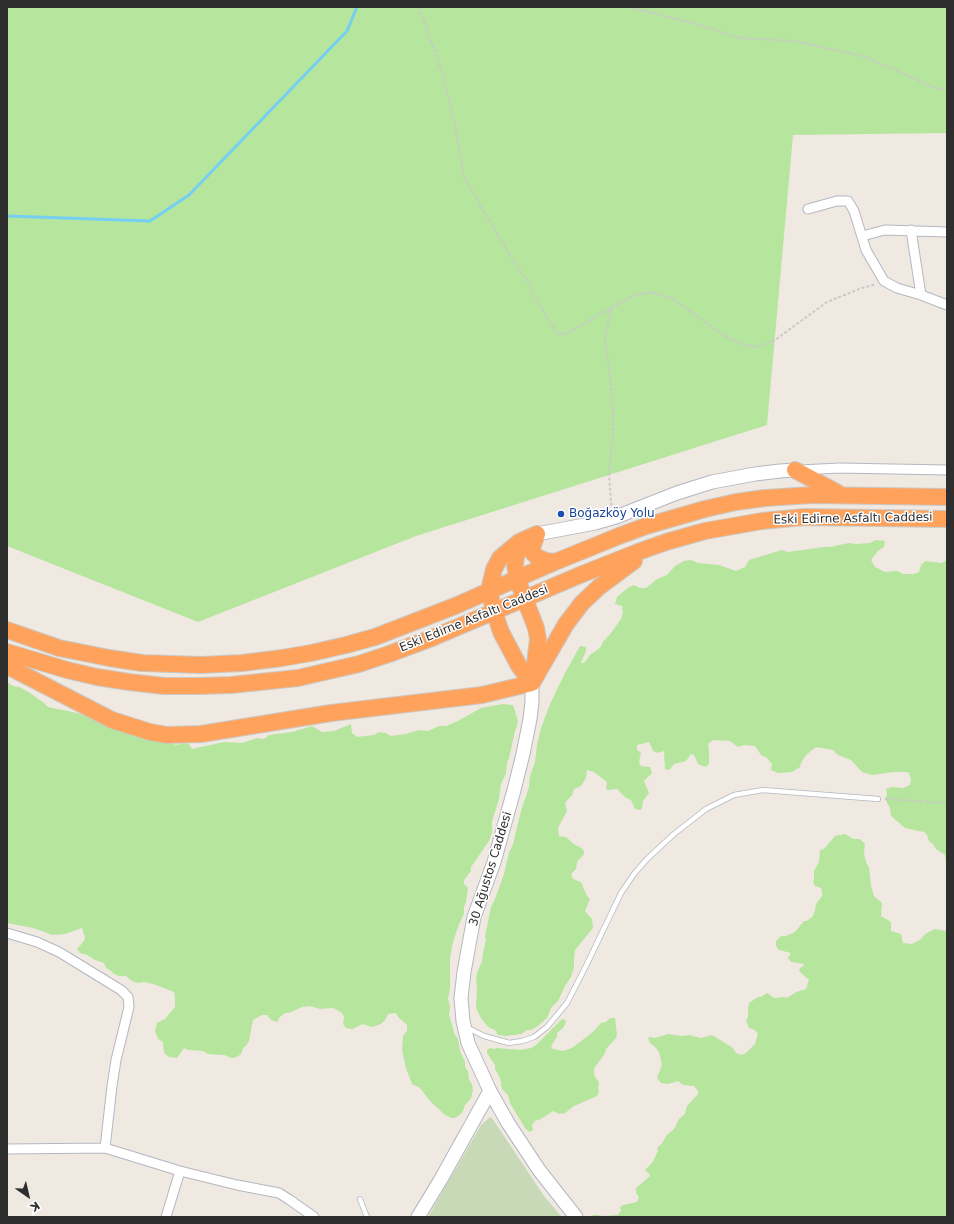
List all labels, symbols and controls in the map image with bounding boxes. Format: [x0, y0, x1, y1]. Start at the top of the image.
place label: Boğazköy Yolu [569, 507, 655, 521]
marker: Boğazköy Yolu [556, 509, 566, 519]
street label: Eski Edirne Asfaltı Caddesi [773, 510, 933, 528]
street label: Eski Edirne Asfaltı Caddesi [398, 583, 550, 655]
street label: 30 Ağustos Caddesi [467, 810, 515, 928]
north arrow [8, 1176, 48, 1216]
text: K [28, 1199, 42, 1214]

